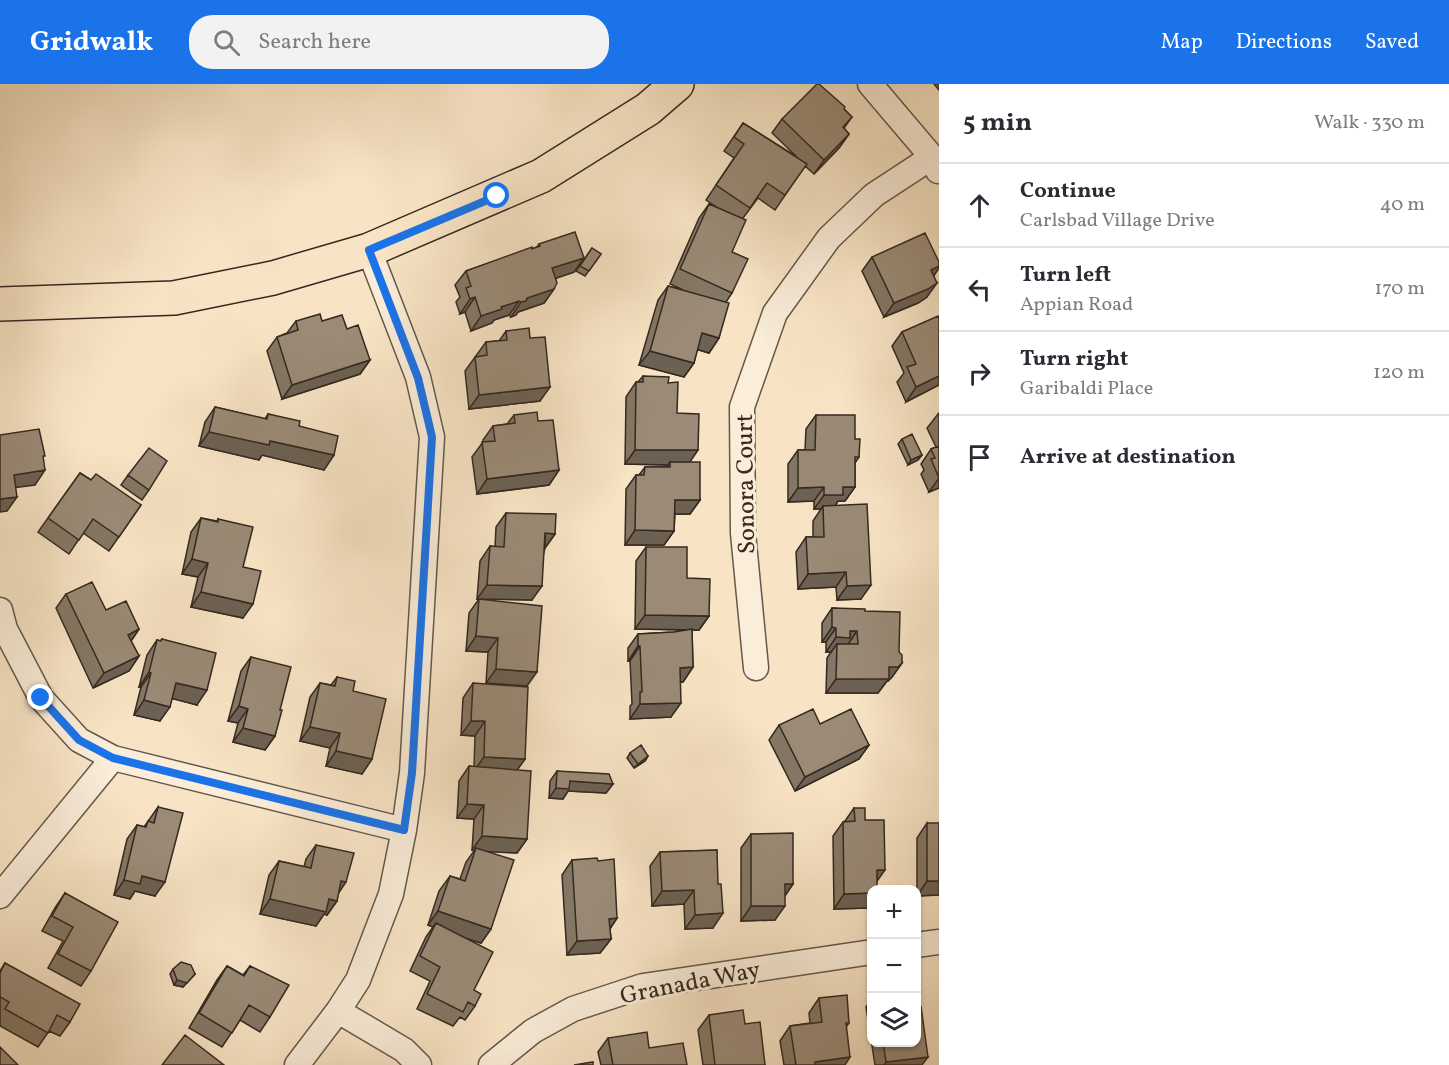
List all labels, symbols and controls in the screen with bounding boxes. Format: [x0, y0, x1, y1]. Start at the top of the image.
search box [189, 15, 609, 69]
text: Gridwalk [30, 23, 153, 62]
icon: search [210, 26, 243, 59]
text: Search here [258, 27, 371, 58]
text: Map [1161, 28, 1203, 57]
text: Directions [1236, 28, 1332, 57]
text: Saved [1365, 28, 1419, 57]
text: 5 min [963, 105, 1032, 141]
text: Walk · 330 m [1314, 109, 1425, 137]
text: Continue [1020, 176, 1116, 207]
route start [483, 182, 509, 208]
icon: ahead [963, 189, 996, 222]
text: 40 m [1380, 191, 1425, 219]
text: Carlsbad Village Drive [1020, 207, 1215, 235]
text: Turn left [1020, 260, 1111, 291]
icon: left [963, 273, 996, 306]
text: 170 m [1375, 275, 1425, 303]
text: Appian Road [1020, 291, 1133, 319]
text: Turn right [1020, 344, 1128, 375]
icon: right [963, 357, 996, 390]
text: 120 m [1373, 359, 1425, 387]
text: Garibaldi Place [1020, 375, 1153, 403]
street label: Sonora Court [729, 413, 765, 554]
icon: arrive [963, 441, 996, 474]
text: Arrive at destination [1020, 442, 1236, 473]
route end [27, 684, 53, 710]
map controls [867, 885, 921, 1047]
button: + [867, 885, 921, 939]
button: − [867, 939, 921, 993]
street label: Granada Way [617, 954, 763, 1014]
button: layers [867, 993, 921, 1047]

